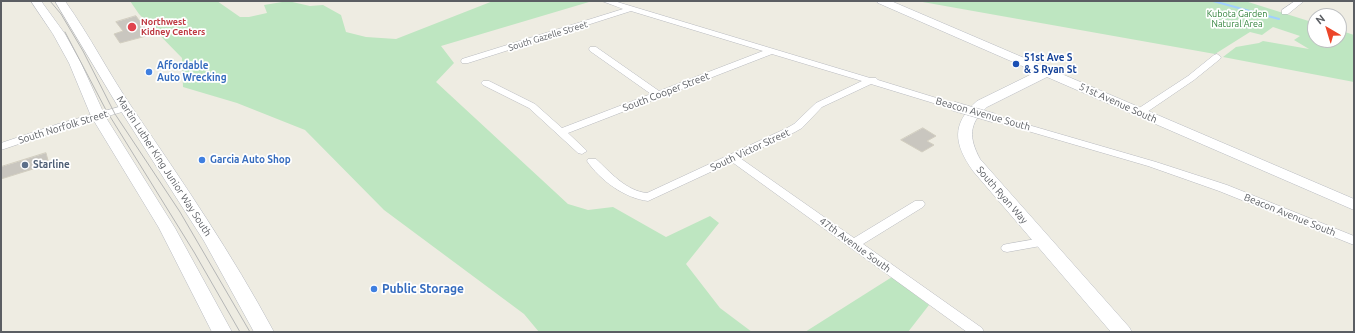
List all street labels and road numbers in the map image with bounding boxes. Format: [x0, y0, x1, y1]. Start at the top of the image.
street label: South Gazelle Street [507, 19, 589, 53]
street label: South Cooper Street [621, 70, 711, 114]
street label: 51st Avenue South [1077, 80, 1159, 126]
street label: Martin Luther King Junior Way South [114, 94, 214, 238]
street label: Beacon Avenue South [934, 95, 1032, 133]
street label: South Norfolk Street [17, 108, 109, 146]
street label: South Victor Street [708, 126, 792, 174]
street label: South Ryan Way [974, 164, 1030, 226]
street label: Beacon Avenue South [1242, 191, 1338, 239]
street label: 47th Avenue South [817, 215, 893, 275]

